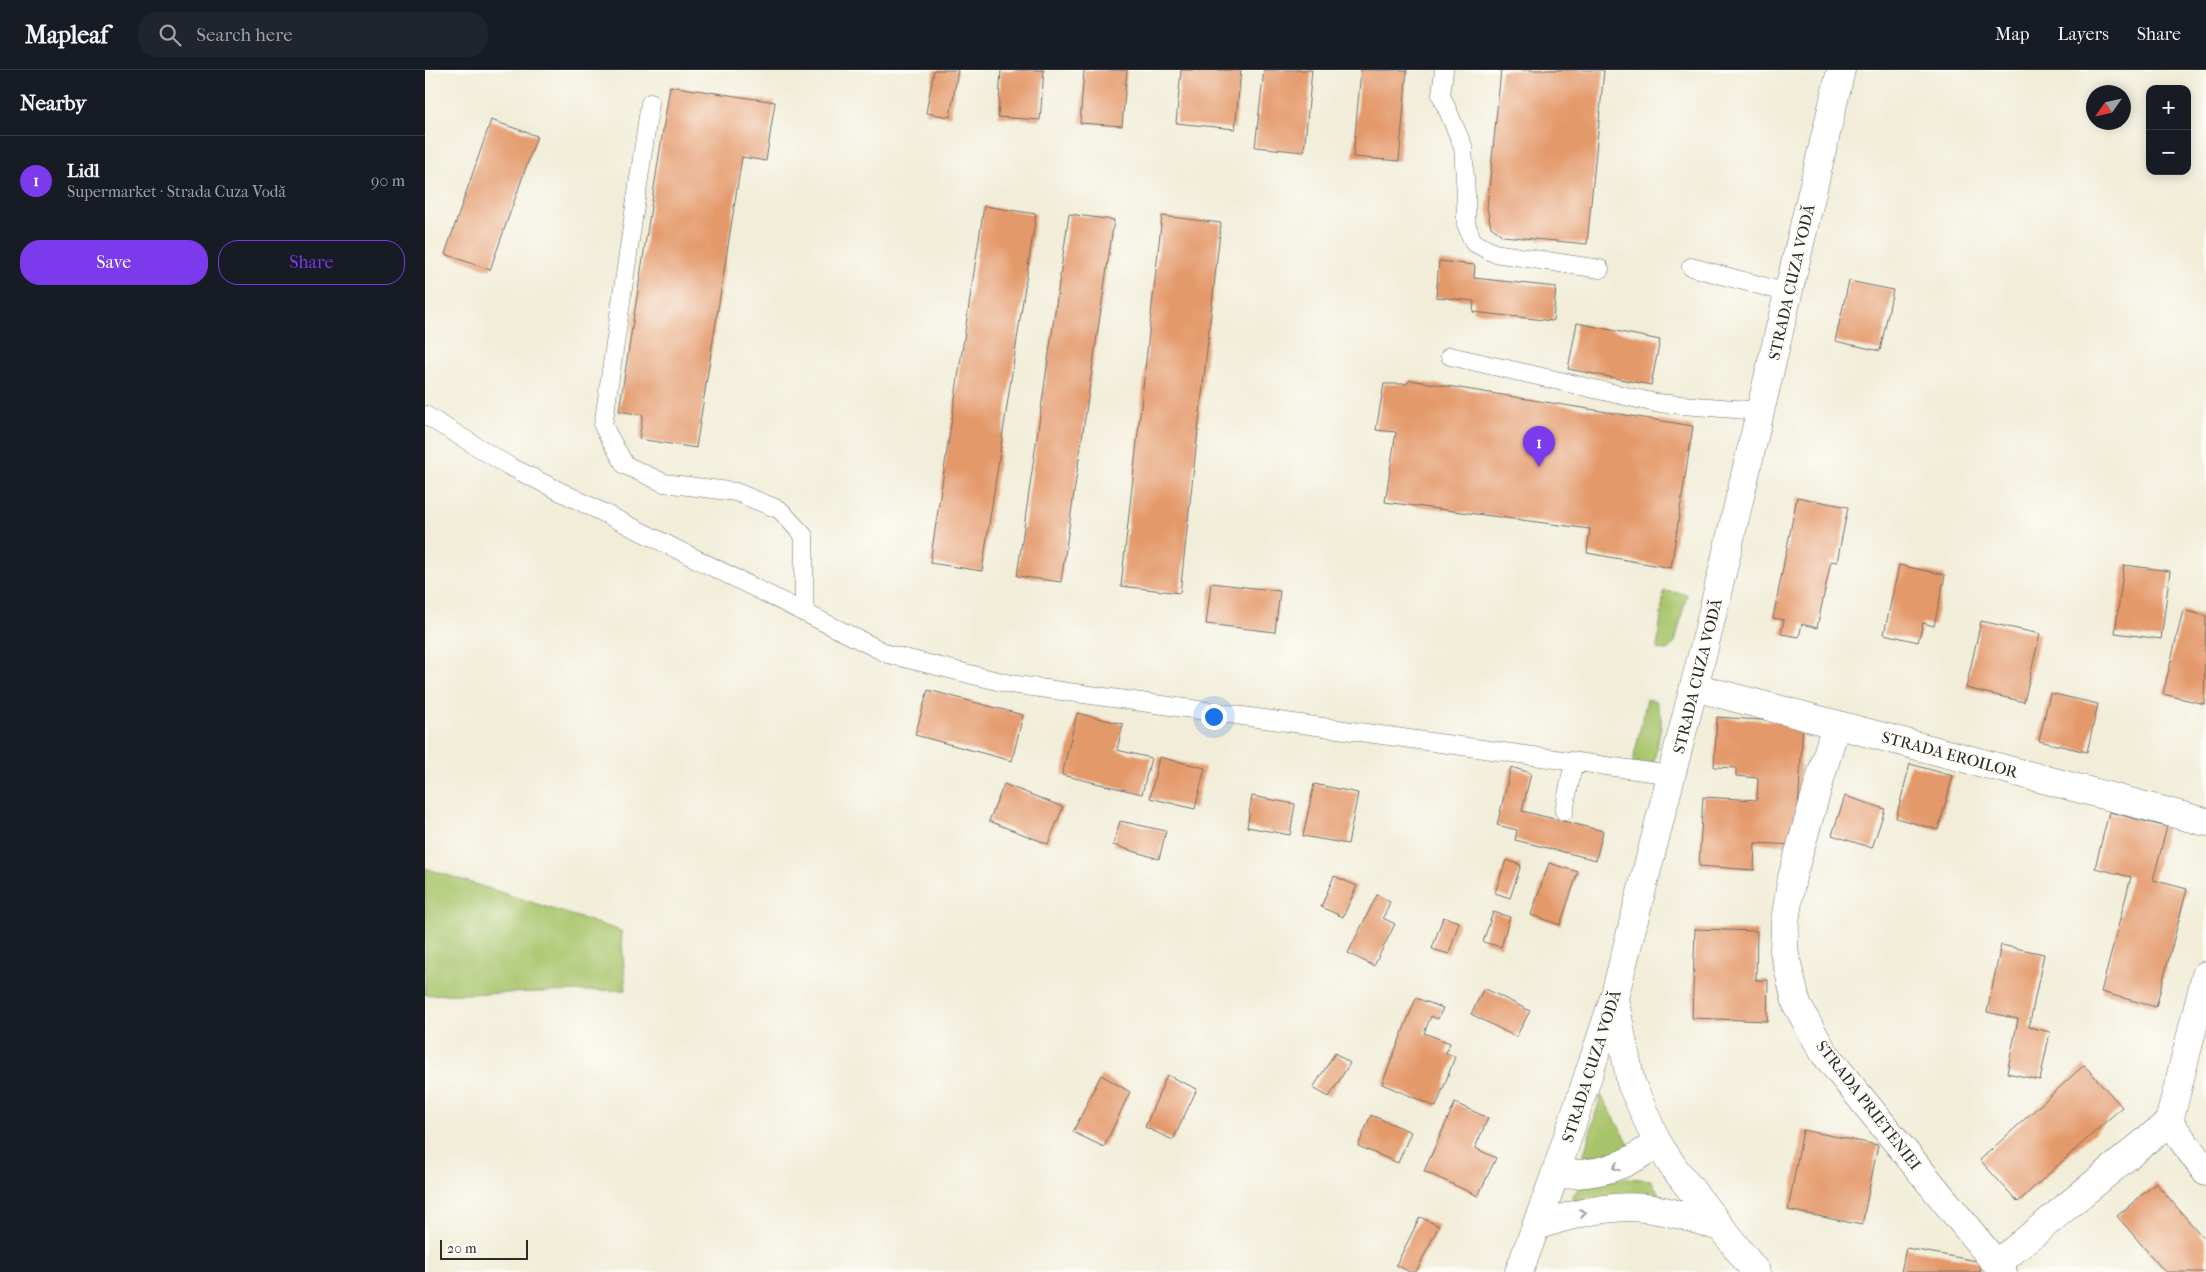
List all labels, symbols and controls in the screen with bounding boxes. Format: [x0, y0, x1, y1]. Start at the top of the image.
search box [138, 12, 488, 57]
text: Mapleaf [25, 21, 108, 49]
icon: search [156, 21, 184, 49]
text: Search here [196, 24, 293, 46]
text: Map [1995, 24, 2029, 45]
text: Layers [2057, 24, 2109, 45]
text: Share [2137, 24, 2181, 45]
north arrow [2086, 85, 2131, 130]
map controls [2146, 85, 2191, 175]
button: + [2146, 85, 2191, 130]
text: Nearby [20, 91, 86, 115]
button: − [2146, 130, 2191, 175]
text: Lidl [67, 160, 100, 182]
text: 1 [33, 171, 39, 190]
text: 90 m [371, 171, 405, 190]
text: Supermarket · Strada Cuza Vodă [67, 182, 286, 201]
street label: STRADA CUZA VODĂ [1763, 202, 1819, 362]
button: Save [20, 240, 208, 285]
button: Share [218, 240, 405, 285]
pin: 1 [1523, 426, 1555, 467]
street label: STRADA CUZA VODĂ [1668, 596, 1726, 756]
your location [1201, 704, 1227, 730]
street label: STRADA EROILOR [1880, 727, 2021, 782]
street label: STRADA CUZA VODĂ [1557, 987, 1625, 1145]
street label: STRADA PRIETENIEI [1812, 1037, 1925, 1174]
one-way arrow [1612, 1161, 1620, 1171]
one-way arrow [1579, 1209, 1588, 1219]
scale bar [440, 1237, 527, 1260]
text: 20 m [447, 1240, 477, 1257]

